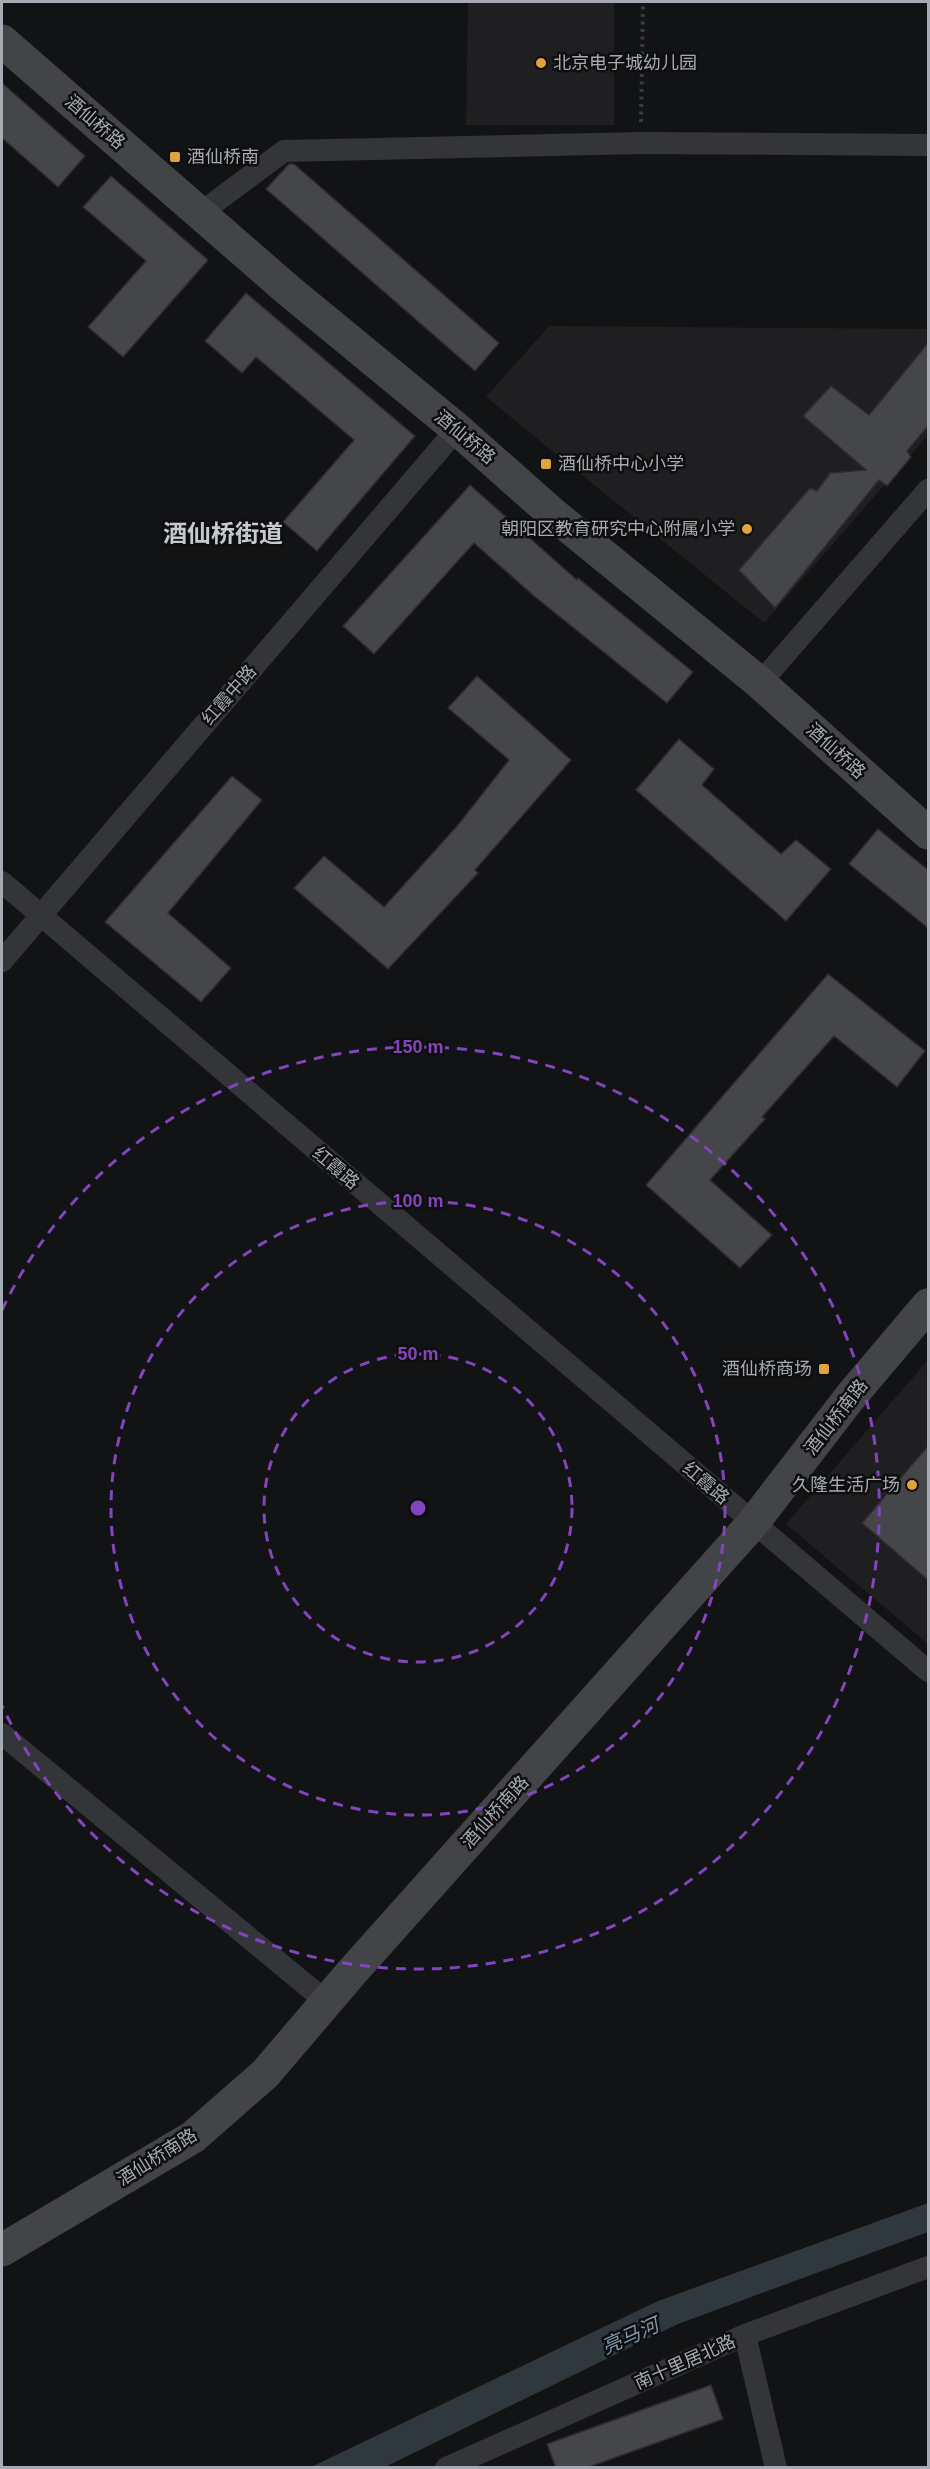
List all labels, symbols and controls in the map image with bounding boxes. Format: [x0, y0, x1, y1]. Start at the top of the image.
place label: 北京电子城幼儿园 [553, 53, 697, 73]
marker: 北京电子城幼儿园 [534, 56, 548, 70]
street label: 酒仙桥路 [61, 91, 129, 153]
place label: 酒仙桥南 [187, 147, 259, 167]
marker: 酒仙桥南 [168, 150, 182, 164]
street label: 酒仙桥路 [431, 406, 499, 468]
place label: 酒仙桥中心小学 [558, 454, 684, 474]
marker: 酒仙桥中心小学 [539, 457, 553, 471]
place label: 朝阳区教育研究中心附属小学 [501, 519, 735, 539]
district label: 酒仙桥街道 [163, 520, 283, 547]
marker: 朝阳区教育研究中心附属小学 [740, 522, 754, 536]
street label: 红霞中路 [198, 661, 260, 729]
street label: 酒仙桥路 [803, 719, 869, 783]
text: 150 m [392, 1037, 444, 1057]
street label: 红霞路 [309, 1143, 363, 1193]
text: 100 m [392, 1191, 444, 1211]
text: 50 m [397, 1344, 439, 1364]
place label: 酒仙桥商场 [722, 1359, 812, 1379]
marker: 酒仙桥商场 [817, 1362, 831, 1376]
street label: 酒仙桥南路 [800, 1375, 872, 1459]
street label: 红霞路 [679, 1458, 733, 1508]
place label: 久隆生活广场 [792, 1475, 900, 1495]
marker: 久隆生活广场 [905, 1478, 919, 1492]
centre of rings [408, 1498, 428, 1518]
street label: 酒仙桥南路 [457, 1772, 533, 1852]
street label: 酒仙桥南路 [114, 2125, 200, 2189]
water label: 亮马河 [598, 2312, 666, 2358]
street label: 南十里居北路 [632, 2331, 738, 2393]

